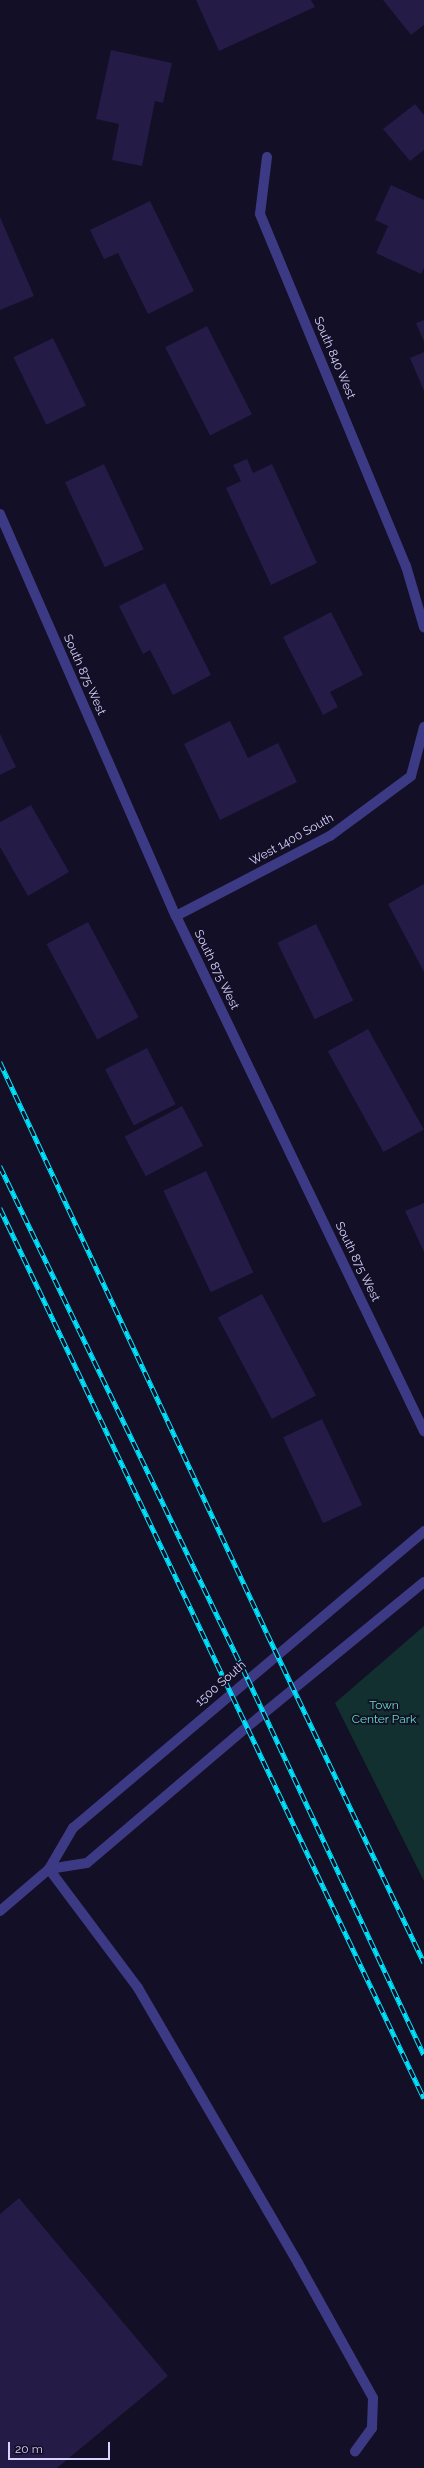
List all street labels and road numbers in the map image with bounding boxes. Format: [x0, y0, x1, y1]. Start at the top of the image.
street label: South 840 West [310, 315, 358, 401]
street label: South 875 West [60, 632, 108, 718]
street label: West 1400 South [248, 811, 336, 869]
street label: South 875 West [190, 928, 242, 1012]
street label: South 875 West [331, 1220, 383, 1304]
street label: 1500 South [193, 1658, 249, 1710]

